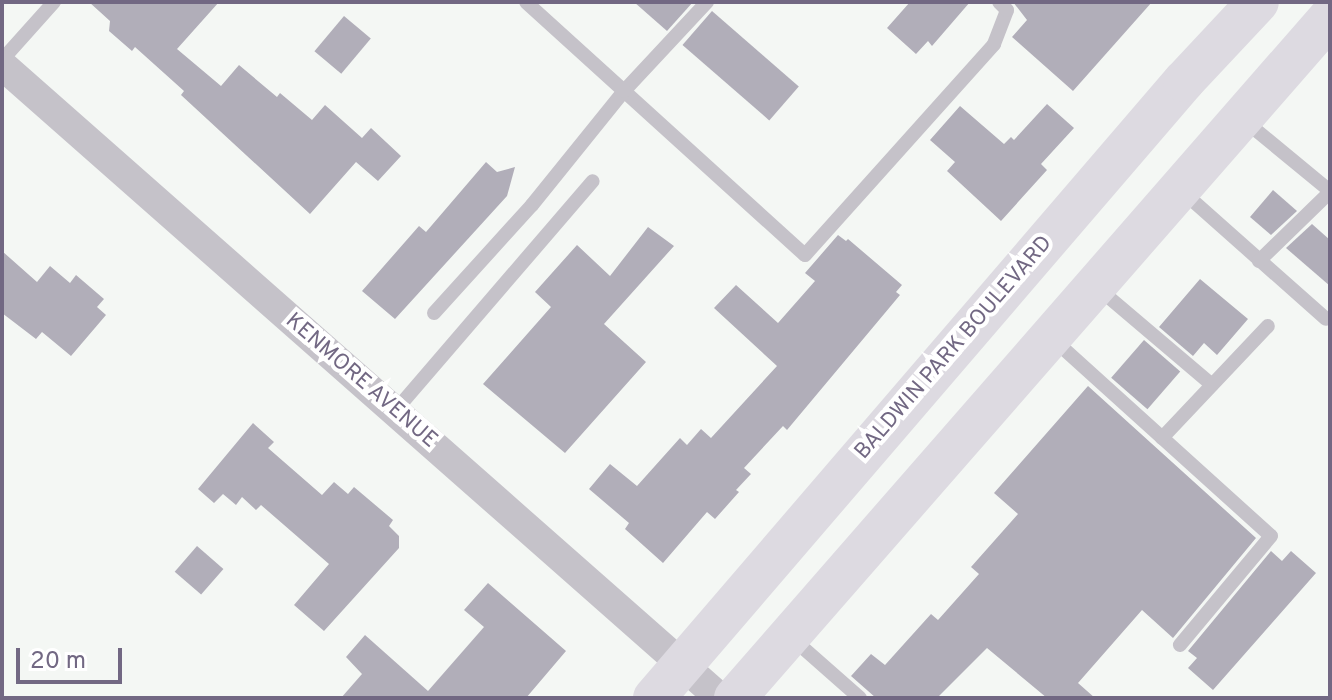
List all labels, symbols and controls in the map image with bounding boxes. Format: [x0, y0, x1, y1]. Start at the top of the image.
street label: BALDWIN PARK BOULEVARD [850, 231, 1058, 465]
street label: KENMORE AVENUE [279, 308, 443, 454]
scale bar [20, 632, 126, 682]
text: 20 m [30, 647, 86, 677]

